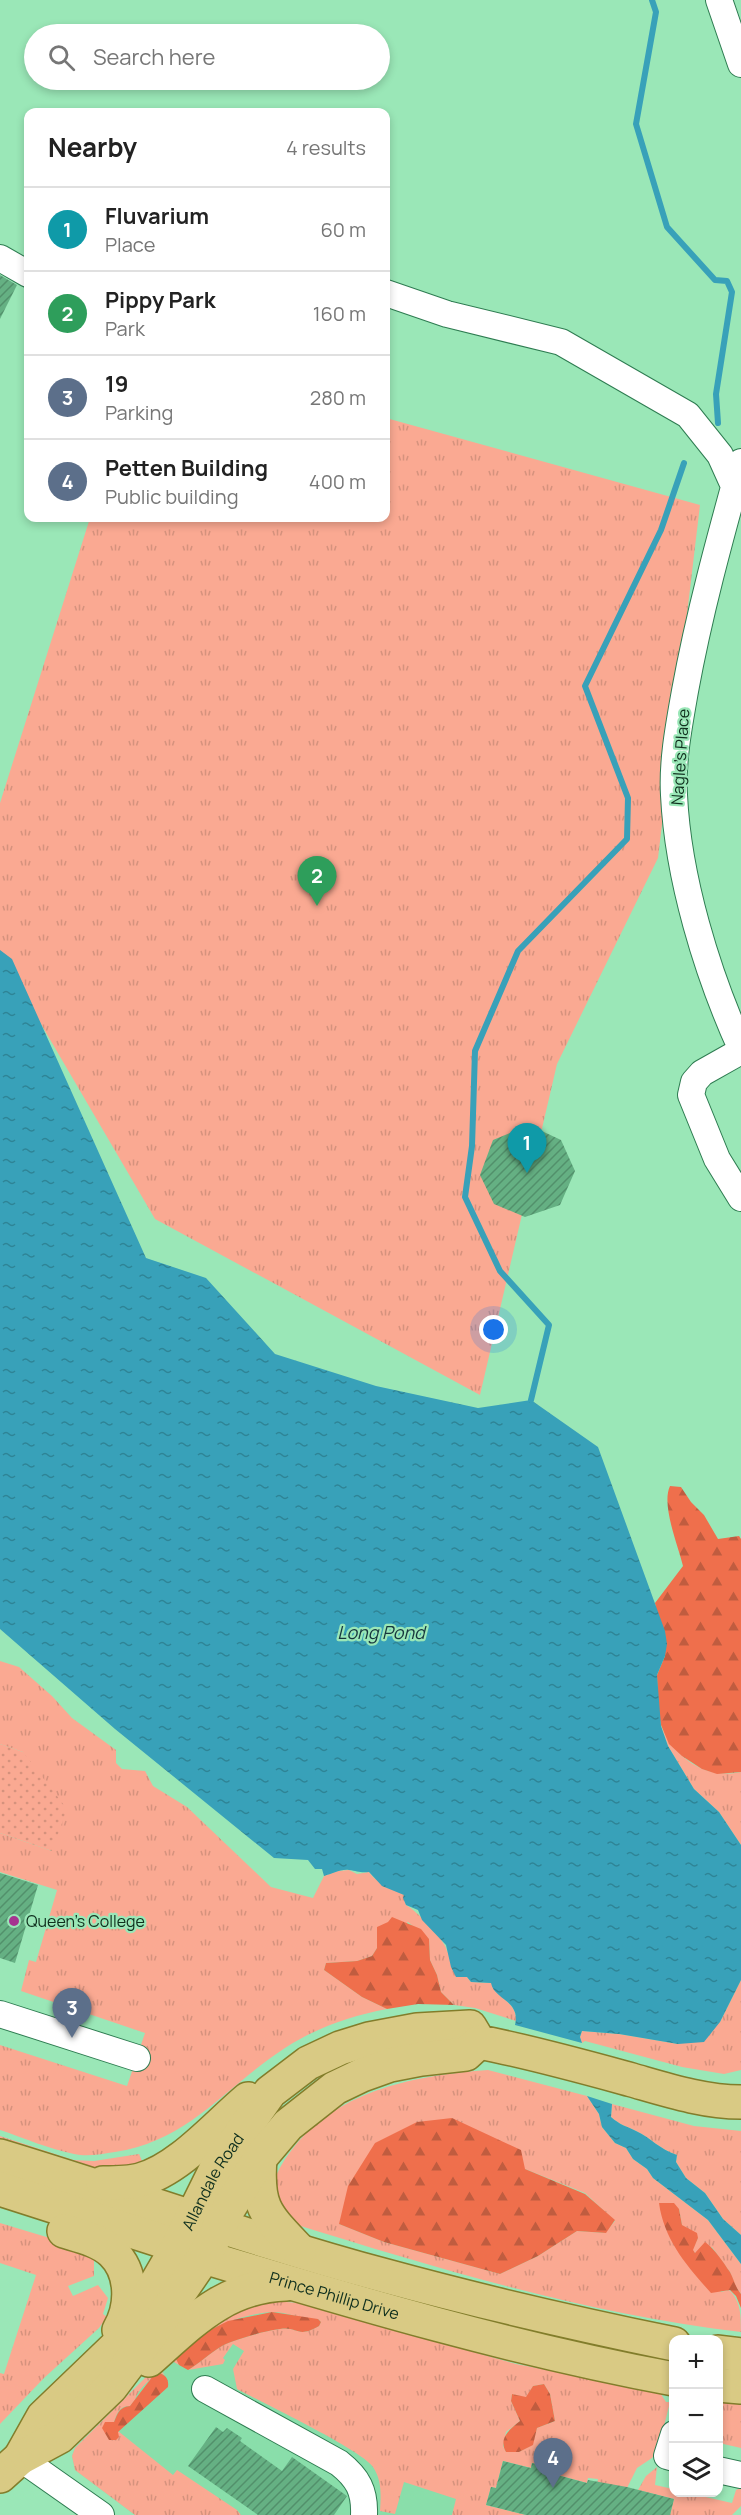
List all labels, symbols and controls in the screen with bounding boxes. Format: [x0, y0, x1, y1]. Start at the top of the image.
search box [24, 24, 390, 90]
icon: search [45, 41, 78, 74]
text: Search here [93, 42, 215, 72]
text: Nearby [48, 129, 137, 165]
text: 4 results [286, 134, 366, 161]
text: Fluvarium [105, 201, 209, 231]
text: 1 [63, 216, 72, 243]
text: 60 m [320, 216, 366, 243]
text: Place [105, 231, 155, 258]
text: Pippy Park [105, 285, 216, 315]
text: 2 [62, 300, 73, 327]
text: 160 m [313, 300, 366, 327]
text: Park [105, 315, 145, 342]
text: 19 [105, 369, 128, 399]
text: 3 [62, 384, 73, 411]
text: 280 m [310, 384, 366, 411]
text: Parking [105, 399, 173, 426]
text: Petten Building [105, 453, 268, 483]
text: 4 [61, 468, 74, 495]
text: 400 m [309, 468, 366, 495]
text: Public building [105, 483, 239, 510]
street label: Nagle's Place [666, 708, 694, 806]
pin: 2 [298, 856, 336, 906]
pin: 1 [508, 1124, 546, 1173]
your location [479, 1315, 508, 1344]
water label: Long Pond [337, 1620, 427, 1644]
place label: Queen's College [26, 1910, 145, 1932]
marker: Queen's College [7, 1914, 21, 1928]
pin: 3 [52, 1988, 92, 2038]
street label: Allandale Road [176, 2129, 249, 2234]
street label: Prince Phillip Drive [267, 2266, 402, 2325]
map controls [669, 2335, 723, 2497]
button: + [669, 2335, 723, 2389]
button: − [669, 2389, 723, 2443]
pin: 4 [534, 2438, 572, 2488]
button: layers [669, 2443, 723, 2497]

